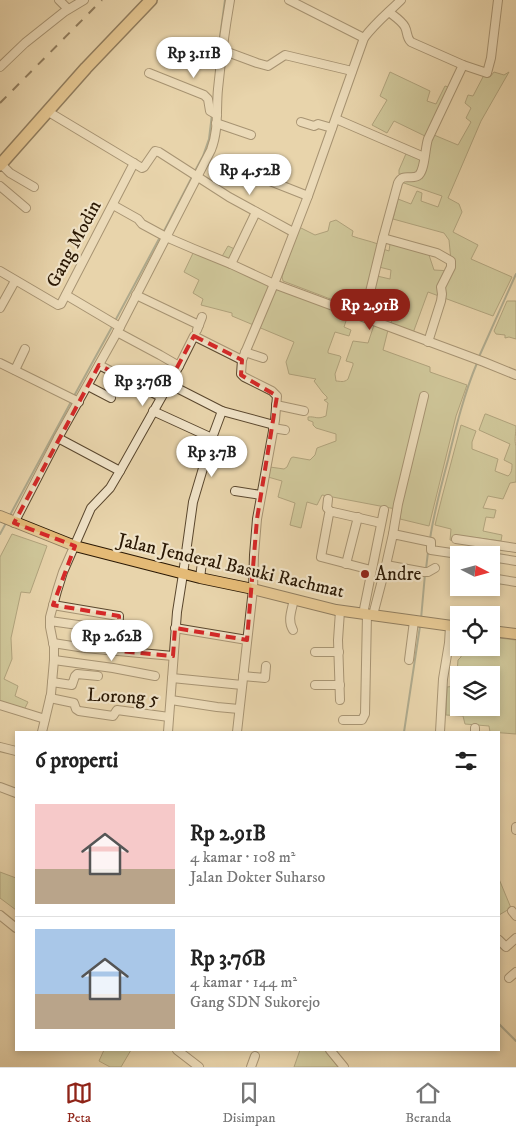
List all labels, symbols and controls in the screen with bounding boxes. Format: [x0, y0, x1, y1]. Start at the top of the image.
pin: Rp 3.11B [142, 36, 246, 79]
text: Rp 3.11B [167, 43, 221, 63]
pin: Rp 4.52B [198, 154, 302, 196]
text: Rp 4.52B [219, 160, 281, 180]
street label: Gang Modin [41, 196, 107, 291]
pin: Rp 2.91B [318, 288, 422, 331]
text: Rp 2.91B [341, 295, 399, 315]
pin: Rp 3.76B [91, 364, 195, 407]
text: Rp 3.76B [114, 371, 172, 391]
pin: Rp 3.7B [166, 436, 258, 478]
text: Rp 3.7B [187, 442, 237, 462]
street label: Jalan Jenderal Basuki Rachmat [114, 528, 346, 603]
north arrow [450, 546, 500, 596]
map controls [450, 546, 500, 716]
place label: Andre [375, 563, 422, 586]
marker: Andre [359, 568, 371, 580]
button: locate [450, 606, 500, 656]
pin: Rp 2.62B [60, 620, 164, 662]
text: Rp 2.62B [82, 626, 142, 646]
button: layers [450, 666, 500, 716]
street label: Lorong 5 [87, 684, 160, 710]
icon: filters [452, 747, 480, 775]
text: 6 properti [35, 748, 118, 774]
text: Rp 2.91B [190, 821, 266, 847]
icon: home [75, 824, 135, 884]
text: 4 kamar · 108 m² [190, 847, 295, 867]
text: Jalan Dokter Suharso [190, 867, 325, 887]
text: Rp 3.76B [190, 946, 266, 972]
icon: home [75, 949, 135, 1009]
text: 4 kamar · 144 m² [190, 972, 297, 992]
text: Gang SDN Sukorejo [190, 992, 320, 1012]
tab: Peta [65, 1079, 93, 1127]
tab: Disimpan [222, 1079, 276, 1127]
tab: Beranda [405, 1079, 451, 1127]

